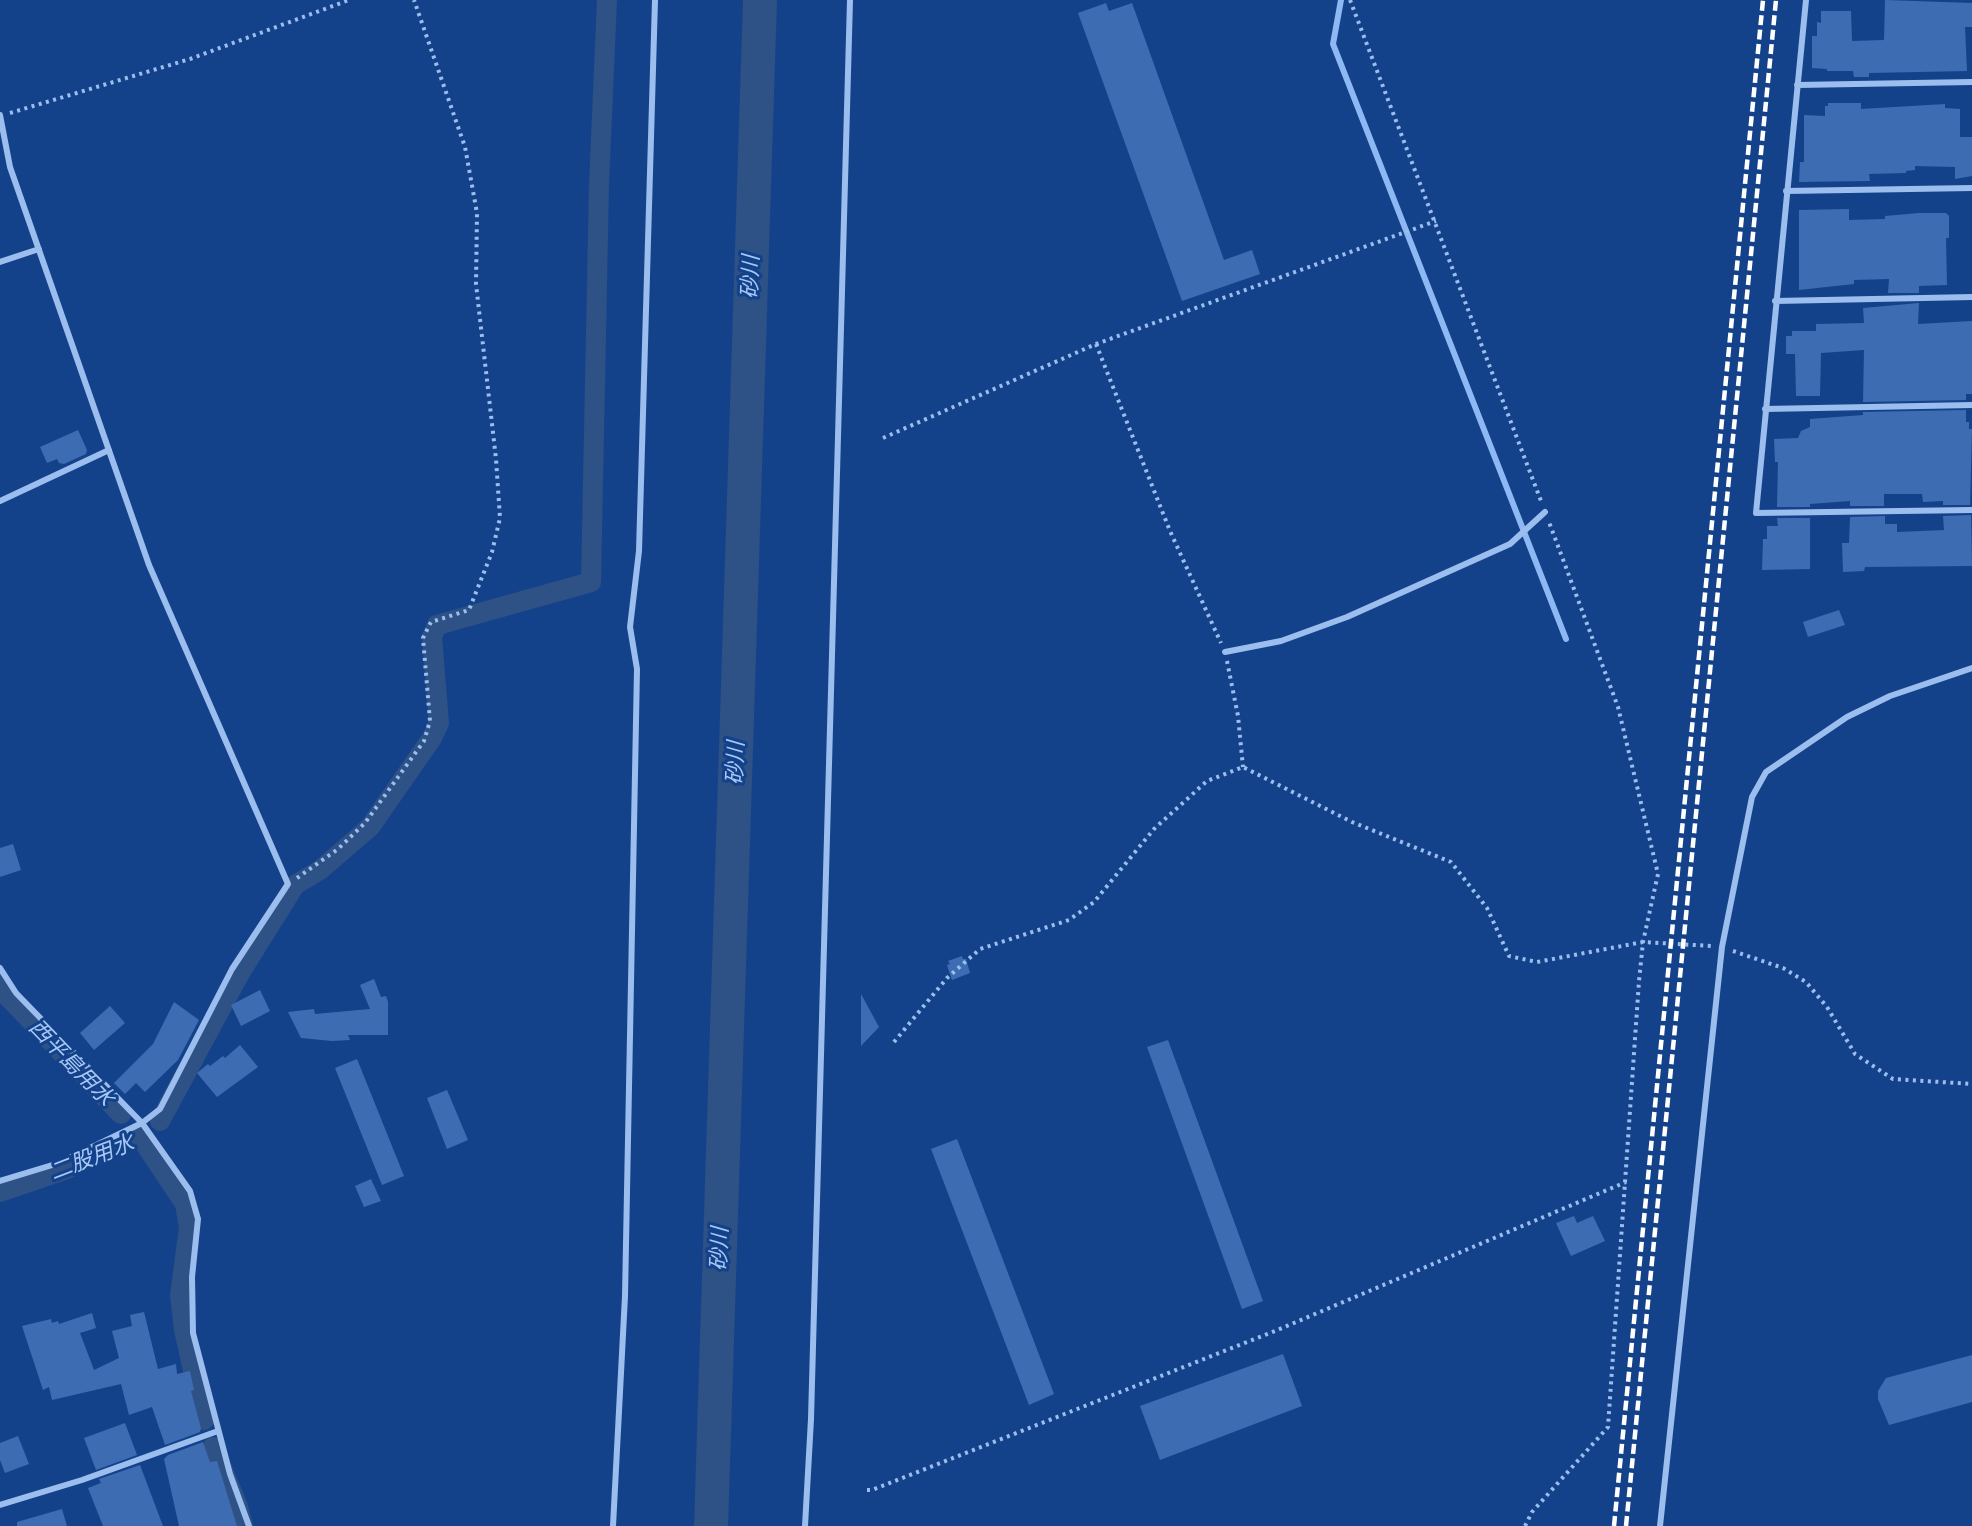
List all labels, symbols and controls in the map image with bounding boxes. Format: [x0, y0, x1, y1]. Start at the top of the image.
water label: 砂川 [737, 255, 765, 299]
water label: 砂川 [722, 741, 750, 785]
water label: 西平島用水 [23, 1014, 119, 1112]
water label: 二股用水 [46, 1130, 138, 1186]
water label: 砂川 [706, 1227, 734, 1271]

